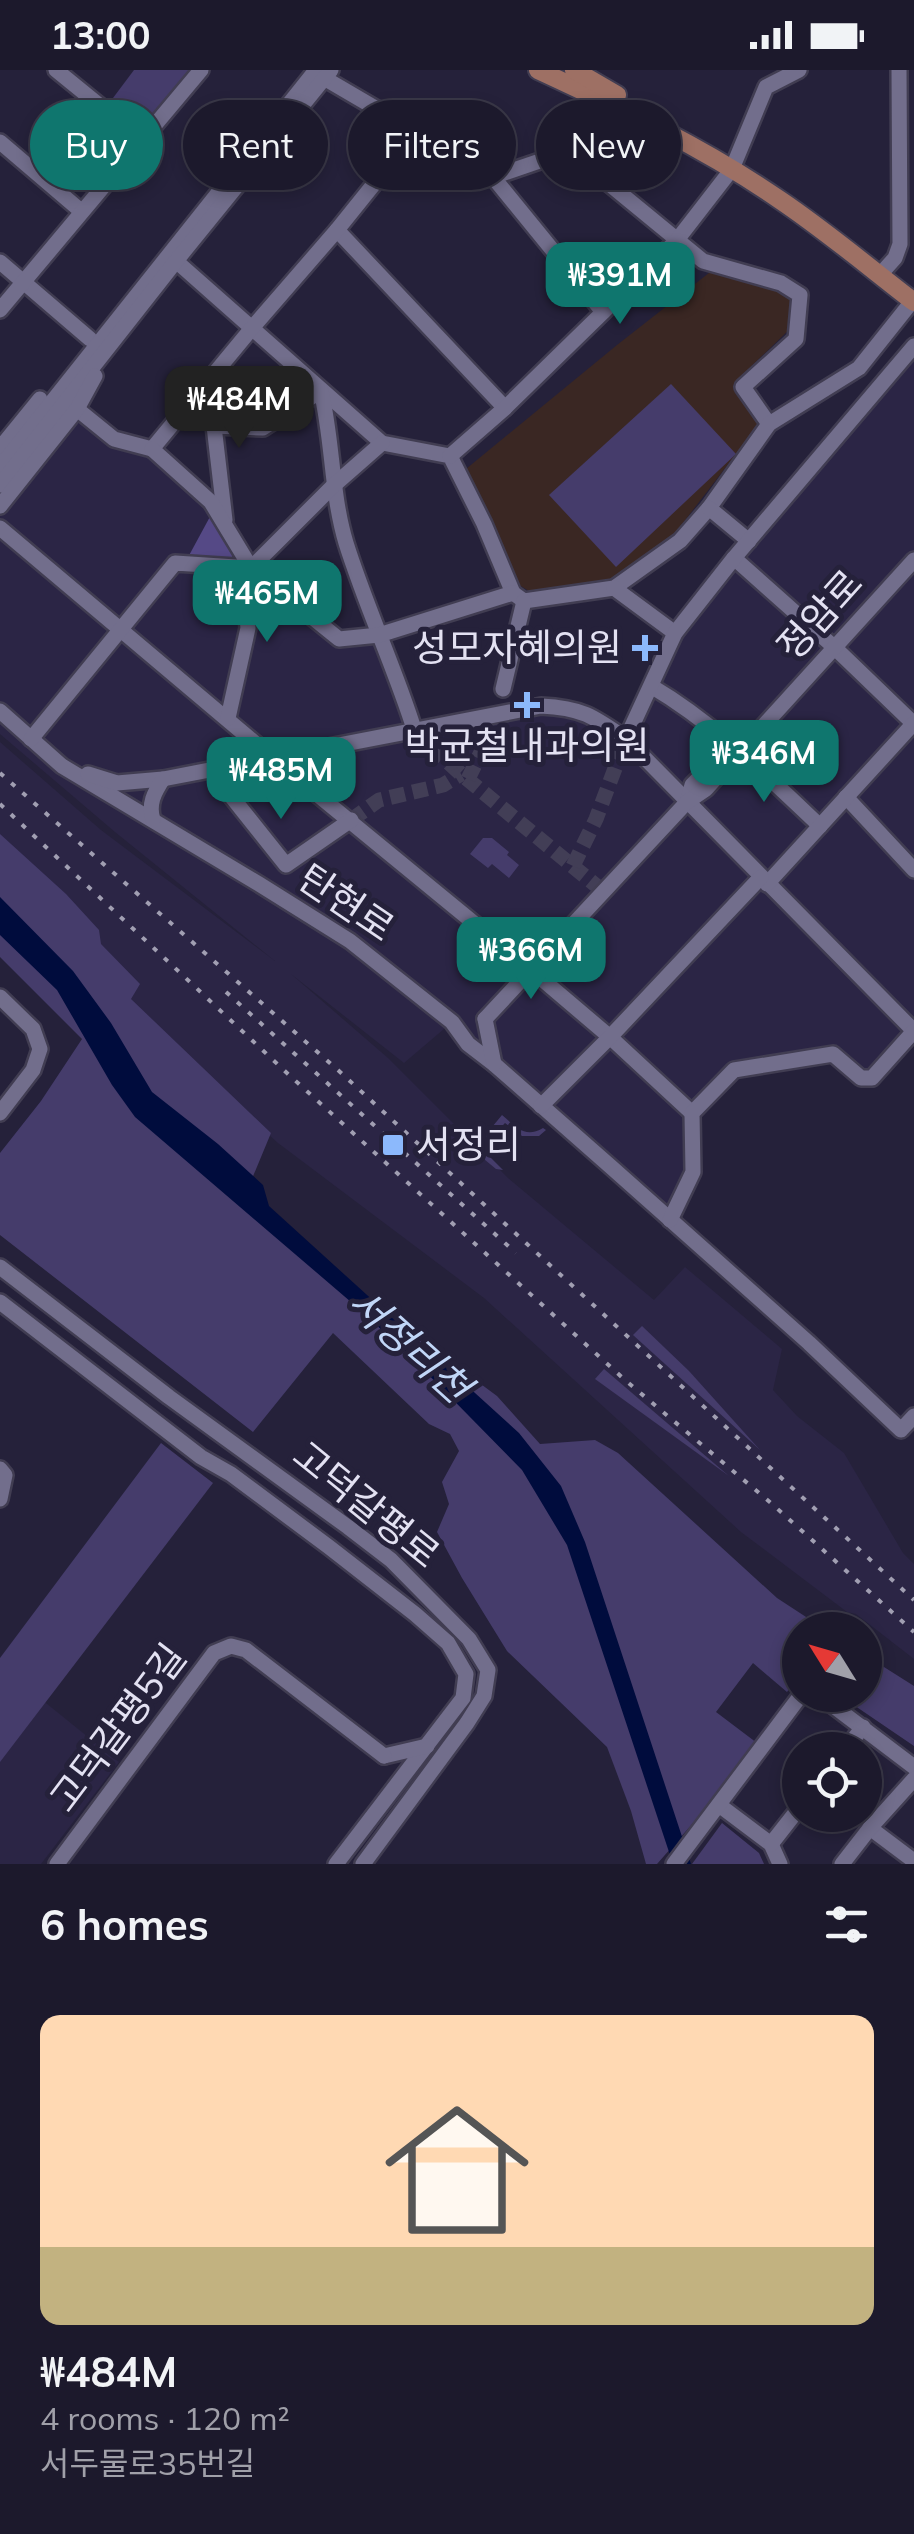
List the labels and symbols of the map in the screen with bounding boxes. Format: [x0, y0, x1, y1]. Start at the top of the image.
pin: ₩391M [550, 242, 690, 327]
pin: ₩484M [169, 366, 309, 451]
street label: 정암로 [766, 559, 872, 669]
pin: ₩465M [197, 560, 337, 645]
place label: 성모자혜의원 [412, 623, 622, 671]
marker: 성모자혜의원 [632, 635, 658, 661]
marker: 박균철내과의원 [514, 692, 540, 718]
pin: ₩346M [694, 720, 834, 805]
place label: 박균철내과의원 [405, 721, 649, 769]
pin: ₩485M [211, 737, 351, 822]
street label: 탄현로 [290, 853, 403, 951]
pin: ₩366M [461, 917, 601, 1002]
place label: 서정리 [416, 1120, 521, 1168]
marker: 서정리 [380, 1132, 406, 1158]
water label: 서정리천 [338, 1276, 484, 1415]
street label: 고덕갈평로 [284, 1431, 450, 1578]
north arrow [782, 1612, 882, 1712]
street label: 고덕갈평5길 [39, 1634, 196, 1821]

